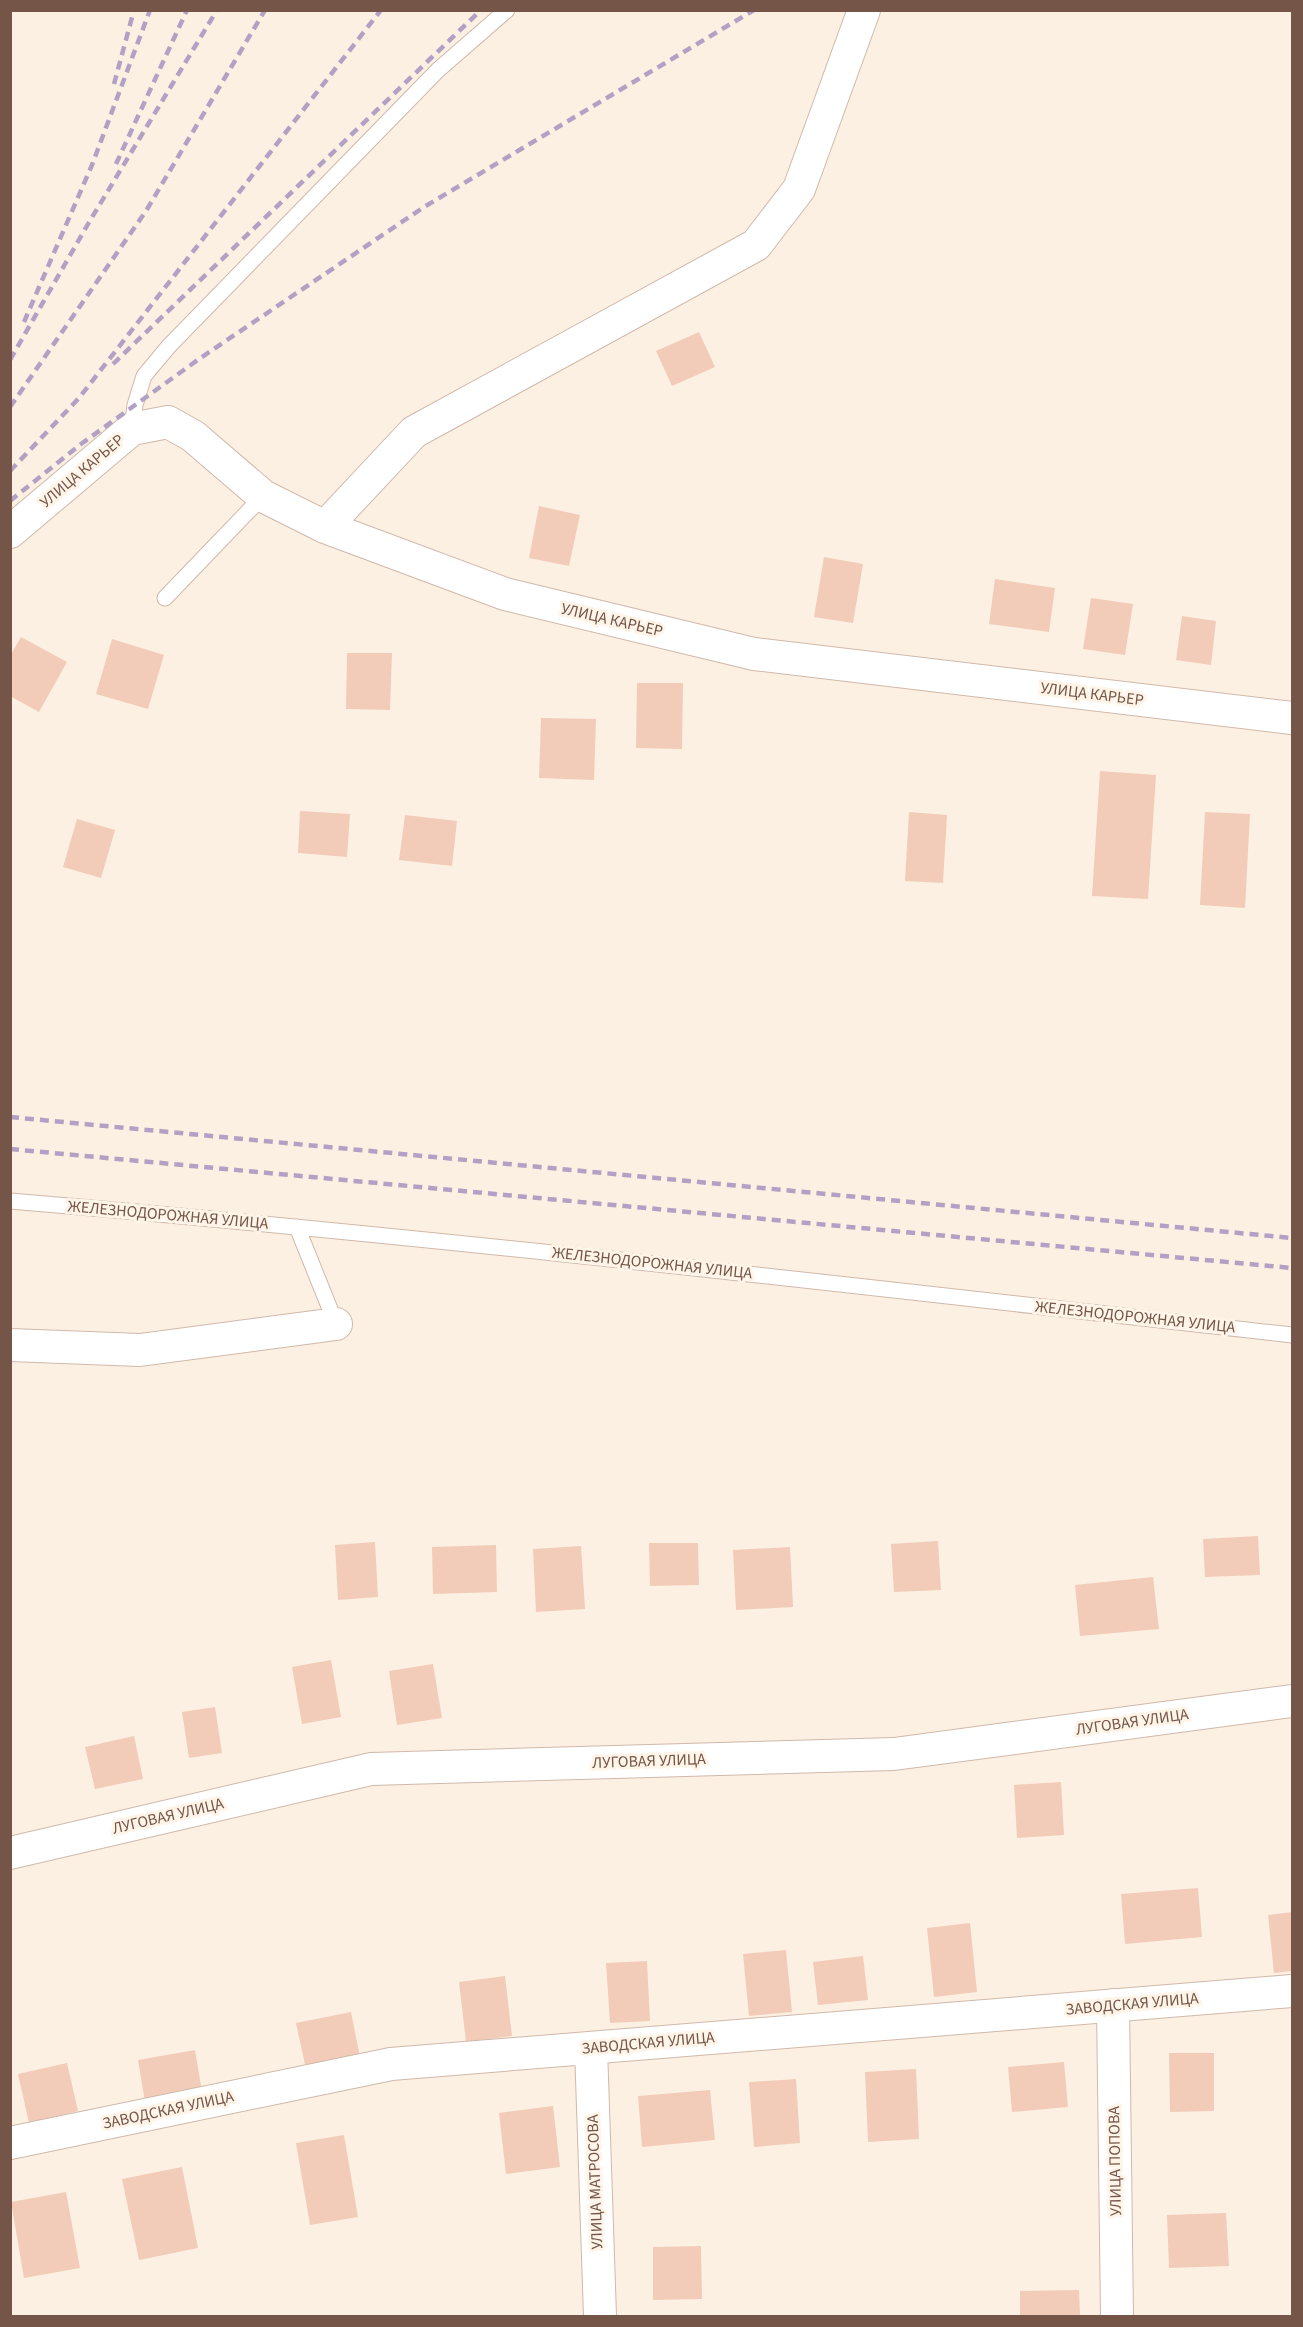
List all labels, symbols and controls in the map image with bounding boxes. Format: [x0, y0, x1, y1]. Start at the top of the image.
street label: УЛИЦА КАРЬЕР [35, 429, 129, 513]
street label: УЛИЦА КАРЬЕР [559, 598, 665, 642]
street label: УЛИЦА КАРЬЕР [1039, 677, 1145, 711]
street label: ЖЕЛЕЗНОДОРОЖНАЯ УЛИЦА [67, 1195, 269, 1235]
street label: ЖЕЛЕЗНОДОРОЖНАЯ УЛИЦА [551, 1242, 754, 1284]
street label: ЖЕЛЕЗНОДОРОЖНАЯ УЛИЦА [1034, 1296, 1237, 1338]
street label: ЛУГОВАЯ УЛИЦА [1074, 1703, 1190, 1741]
street label: ЛУГОВАЯ УЛИЦА [592, 1748, 707, 1774]
street label: ЛУГОВАЯ УЛИЦА [110, 1792, 226, 1840]
street label: ЗАВОДСКАЯ УЛИЦА [1064, 1987, 1200, 2021]
street label: ЗАВОДСКАЯ УЛИЦА [580, 2026, 716, 2060]
street label: ЗАВОДСКАЯ УЛИЦА [100, 2085, 236, 2135]
street label: УЛИЦА ПОПОВА [1103, 2106, 1127, 2216]
street label: УЛИЦА МАТРОСОВА [582, 2114, 608, 2250]

